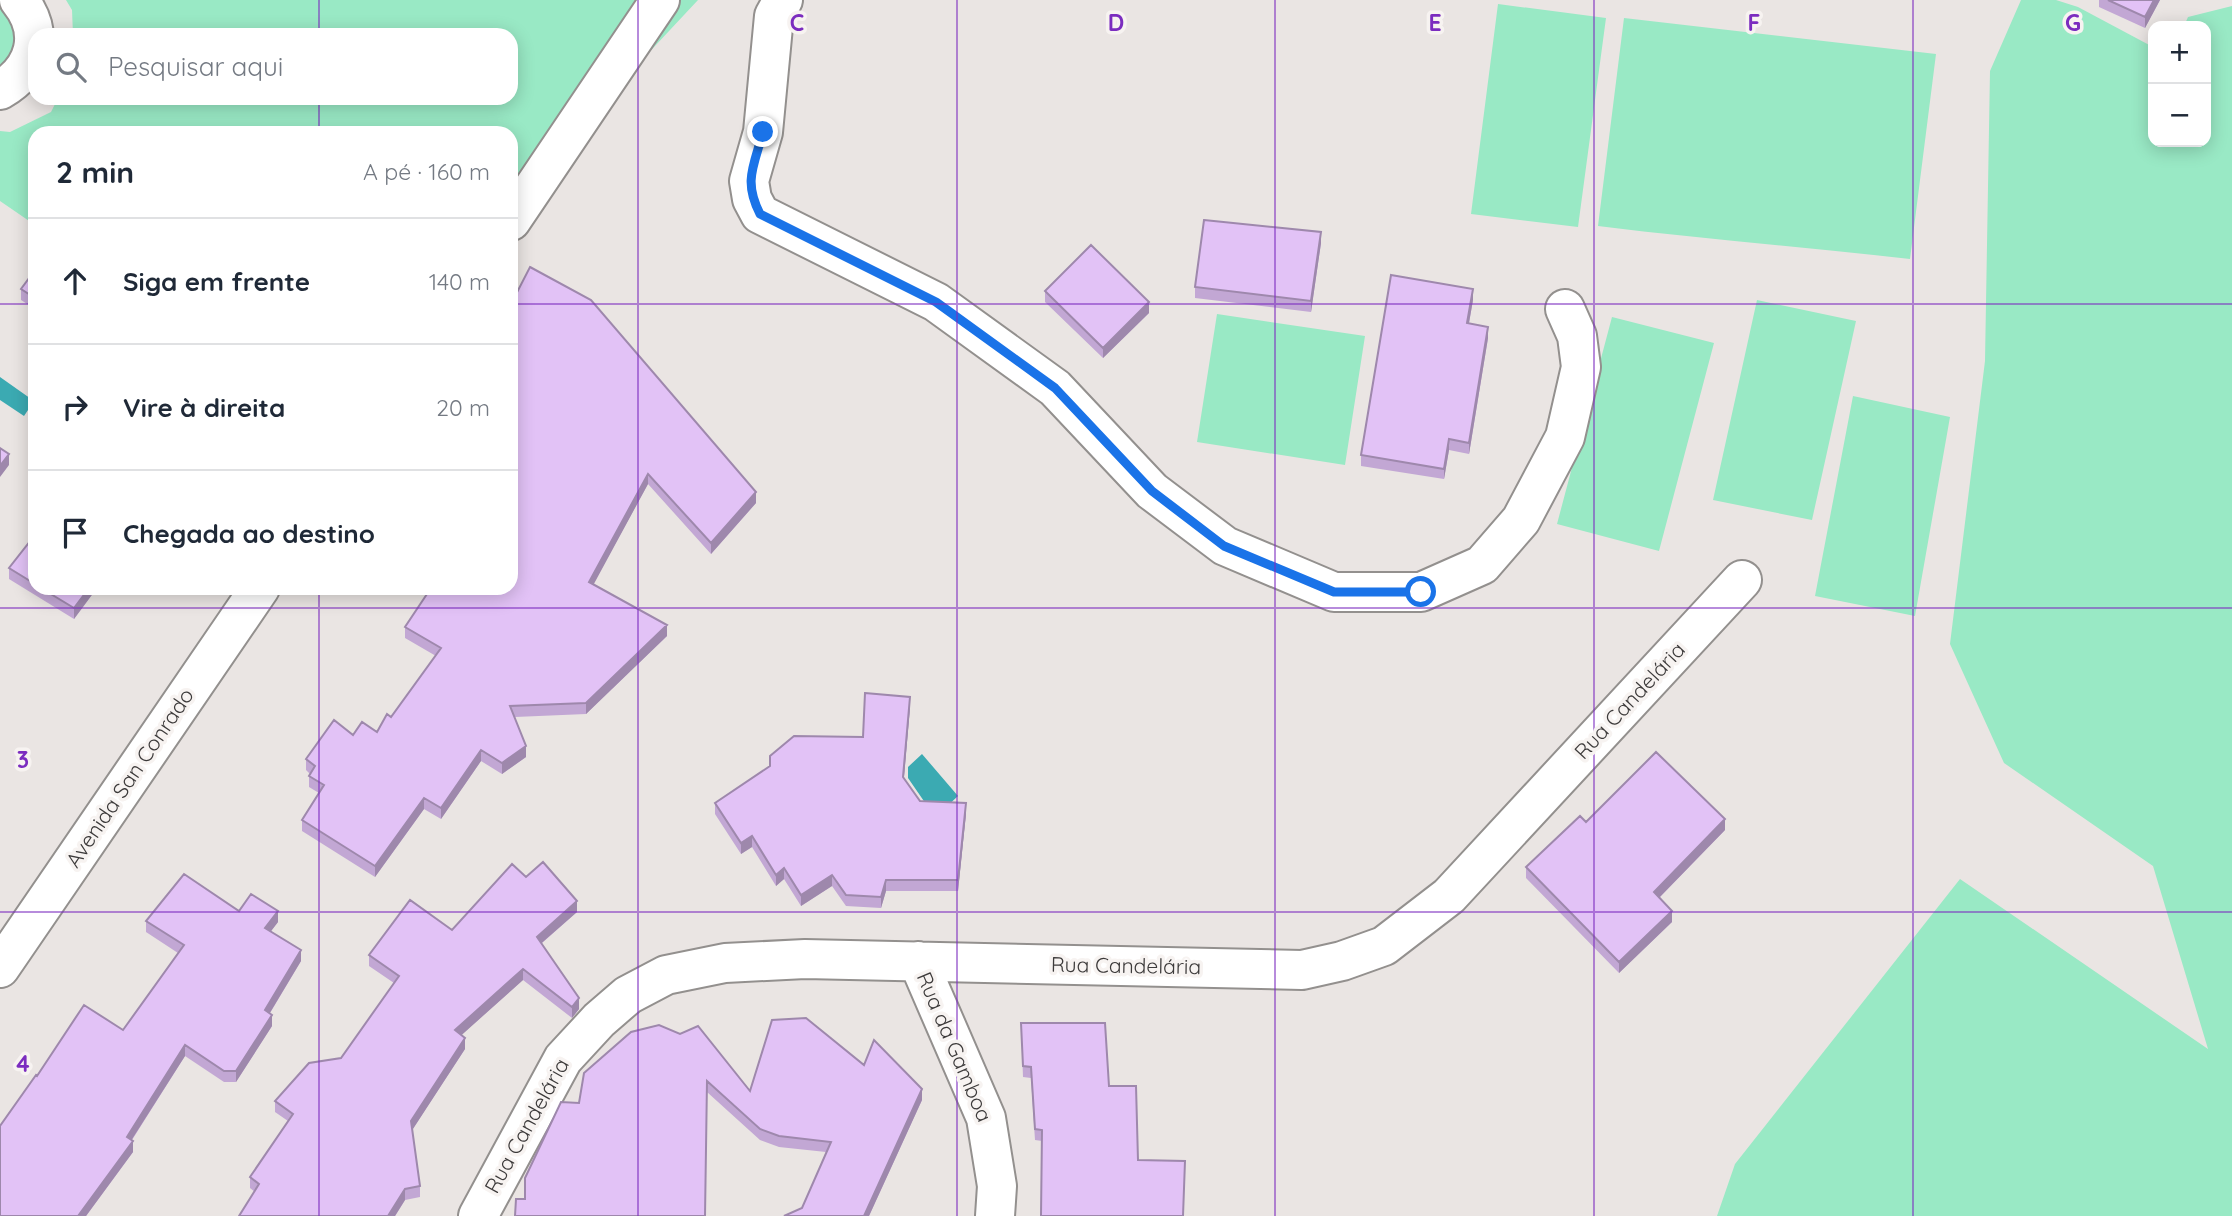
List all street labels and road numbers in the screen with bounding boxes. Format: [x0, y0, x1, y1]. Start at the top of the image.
street label: Rua Candelária [1569, 636, 1690, 764]
street label: Avenida San Conrado [60, 683, 199, 872]
street label: Rua Candelária [1051, 951, 1201, 979]
street label: Rua da Gamboa [912, 968, 998, 1125]
street label: Rua Candelária [478, 1053, 574, 1198]

